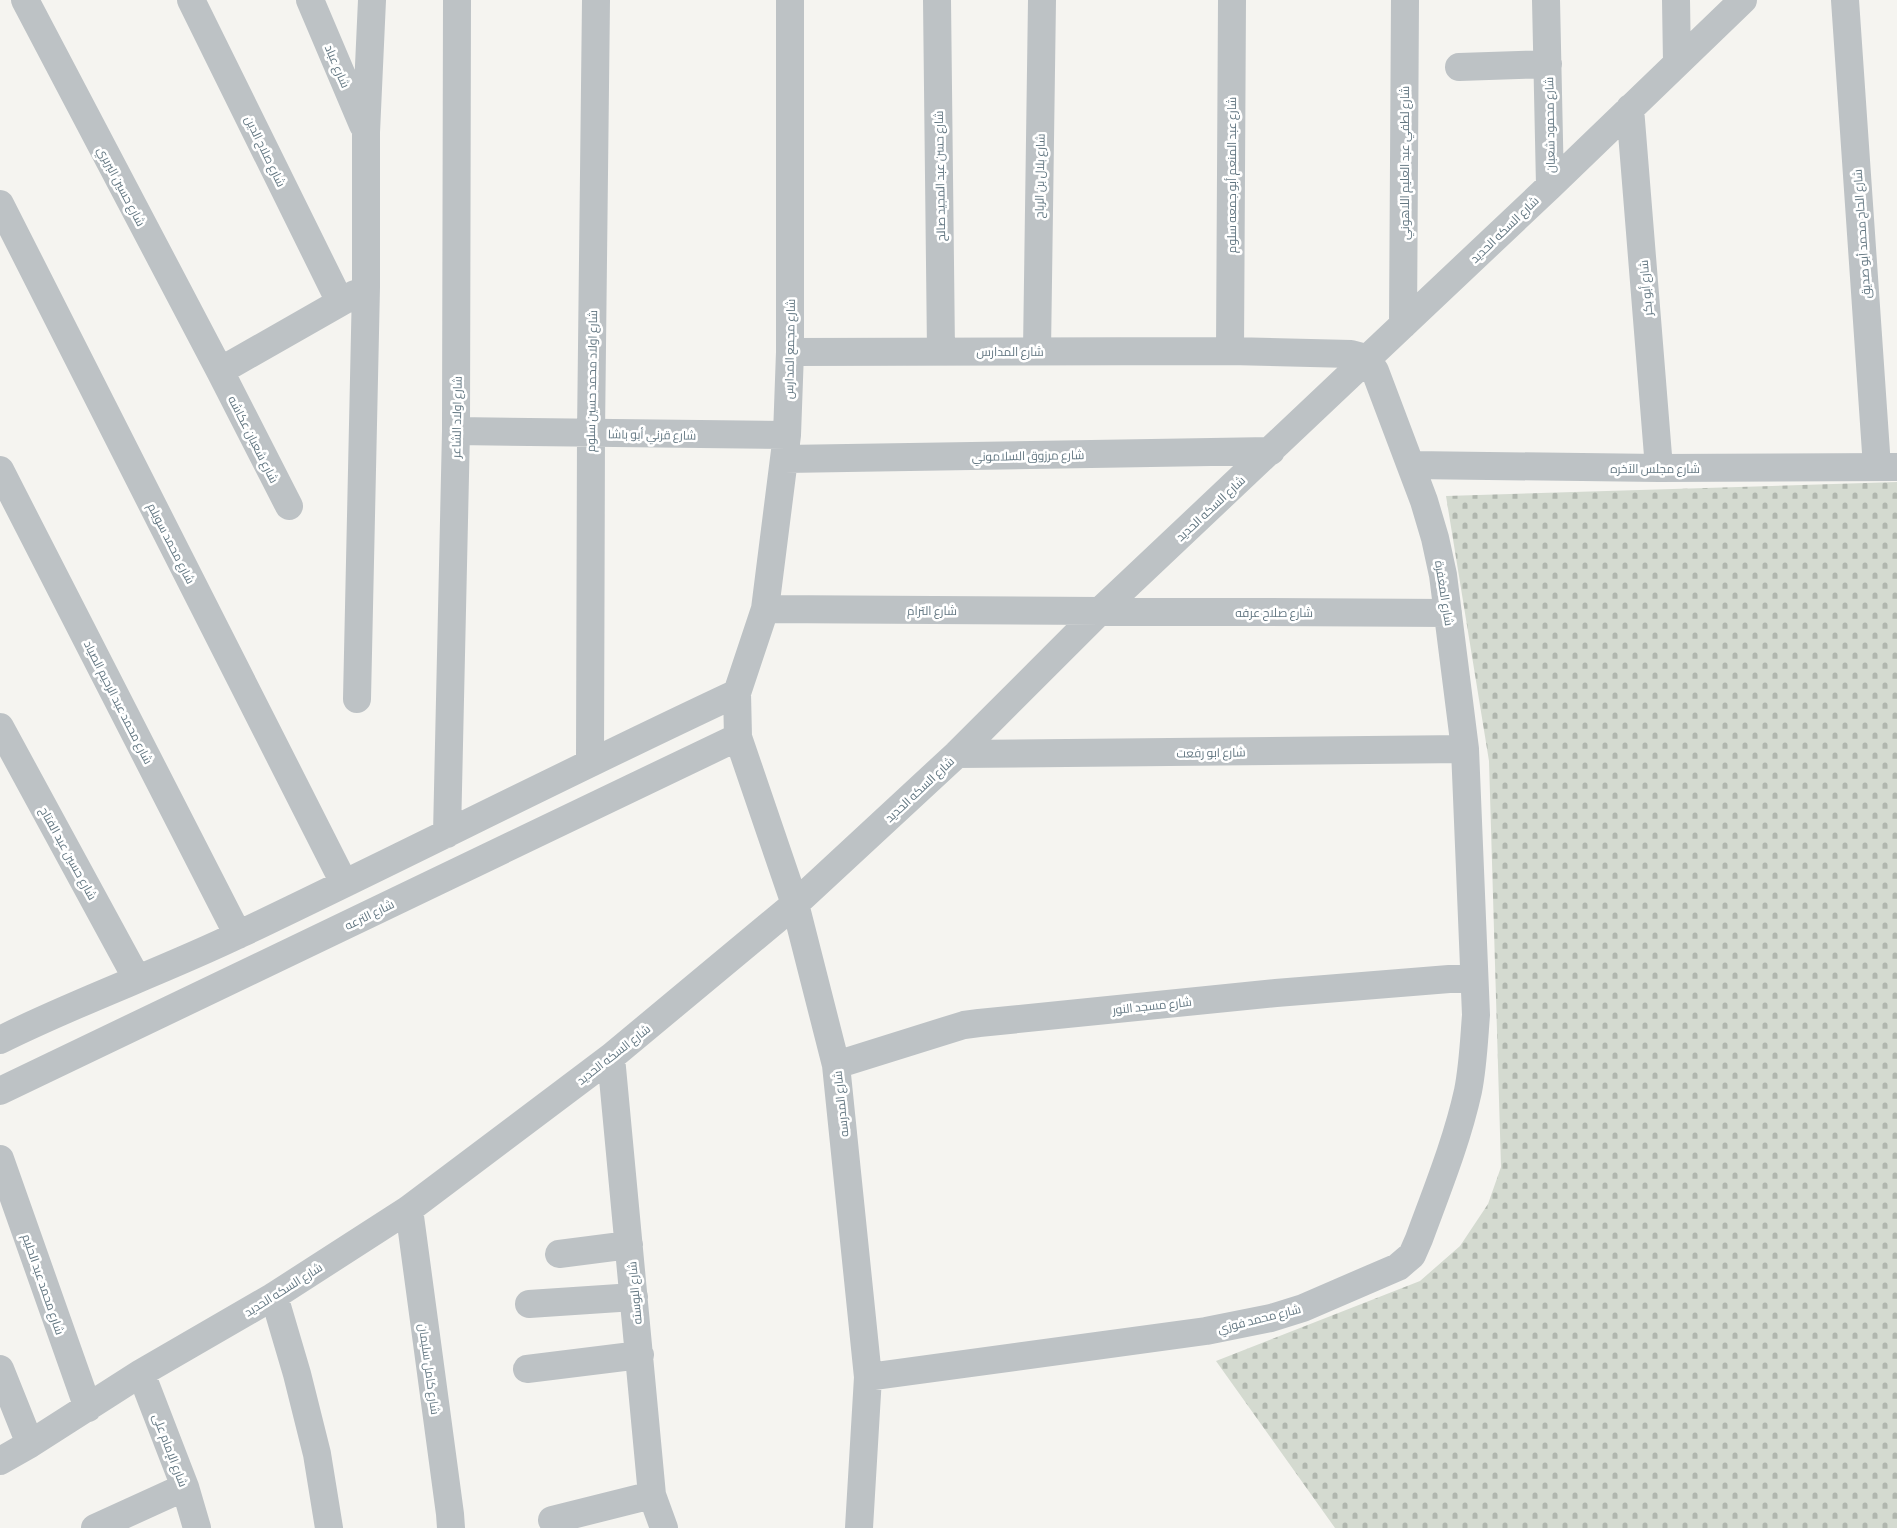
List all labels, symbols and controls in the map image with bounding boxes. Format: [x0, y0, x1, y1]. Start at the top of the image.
street label: شارع عباد [321, 42, 353, 91]
street label: شارع محمود شعبان [1541, 77, 1559, 173]
street label: شارع لطفي عبد العليم اللاهوني [1397, 86, 1415, 240]
street label: شارع عبد المنعم أبو جمعه سلوم [1224, 97, 1240, 253]
street label: شارع حسن عبد المجيد صالح [931, 110, 949, 241]
street label: شارع صلاح الدين [241, 113, 289, 190]
street label: شارع بلال بن الرباح [1031, 133, 1049, 219]
street label: شارع حسين البربري [92, 144, 149, 230]
street label: شارع الحاج محمد أبو صديق [1849, 169, 1875, 299]
street label: شارع السكه الحديد [1467, 193, 1542, 267]
street label: شارع أبو بكر [1636, 259, 1656, 317]
street label: شارع مجمع المدارس [781, 299, 799, 399]
street label: شارع اولاد محمد حسين سلوم [583, 310, 601, 452]
street label: شارع المدارس [976, 344, 1044, 360]
street label: شارع اولاد الشاعر [448, 376, 466, 459]
street label: شارع شعبان عكاشه [224, 393, 282, 486]
street label: شارع قرني أبو باشا [608, 426, 696, 446]
street label: شارع مرزوق السلاموني [972, 447, 1085, 467]
street label: شارع مجلس الآخره [1610, 461, 1700, 477]
street label: شارع السكه الحديد [1173, 472, 1249, 545]
street label: شارع محمد سويلم [144, 500, 198, 587]
street label: شارع المغفرة [1431, 559, 1457, 627]
street label: شارع الترام [907, 603, 957, 619]
street label: شارع صلاح عرفه [1235, 605, 1313, 621]
street label: شارع محمد عبد الرحيم الصياد [80, 638, 156, 767]
street label: شارع ابو رفعت [1176, 744, 1246, 762]
street label: شارع السكه الحديد [882, 753, 958, 826]
street label: شارع حسين عبد الفتاح [36, 804, 100, 903]
street label: شارع الترعه [342, 896, 397, 934]
street label: شارع مسجد النور [1111, 994, 1193, 1018]
street label: شارع السكه الحديد [573, 1021, 654, 1089]
street label: شارع المدرسه [830, 1070, 852, 1138]
street label: شارع محمد عبد الحليم [18, 1232, 68, 1337]
street label: شارع السكه الحديد [241, 1259, 326, 1320]
street label: شارع البوسته [624, 1261, 646, 1325]
street label: شارع محمد فوزي [1216, 1301, 1303, 1339]
street label: شارع كامل سليمان [415, 1323, 443, 1416]
street label: شارع الإمام على [149, 1411, 191, 1489]

